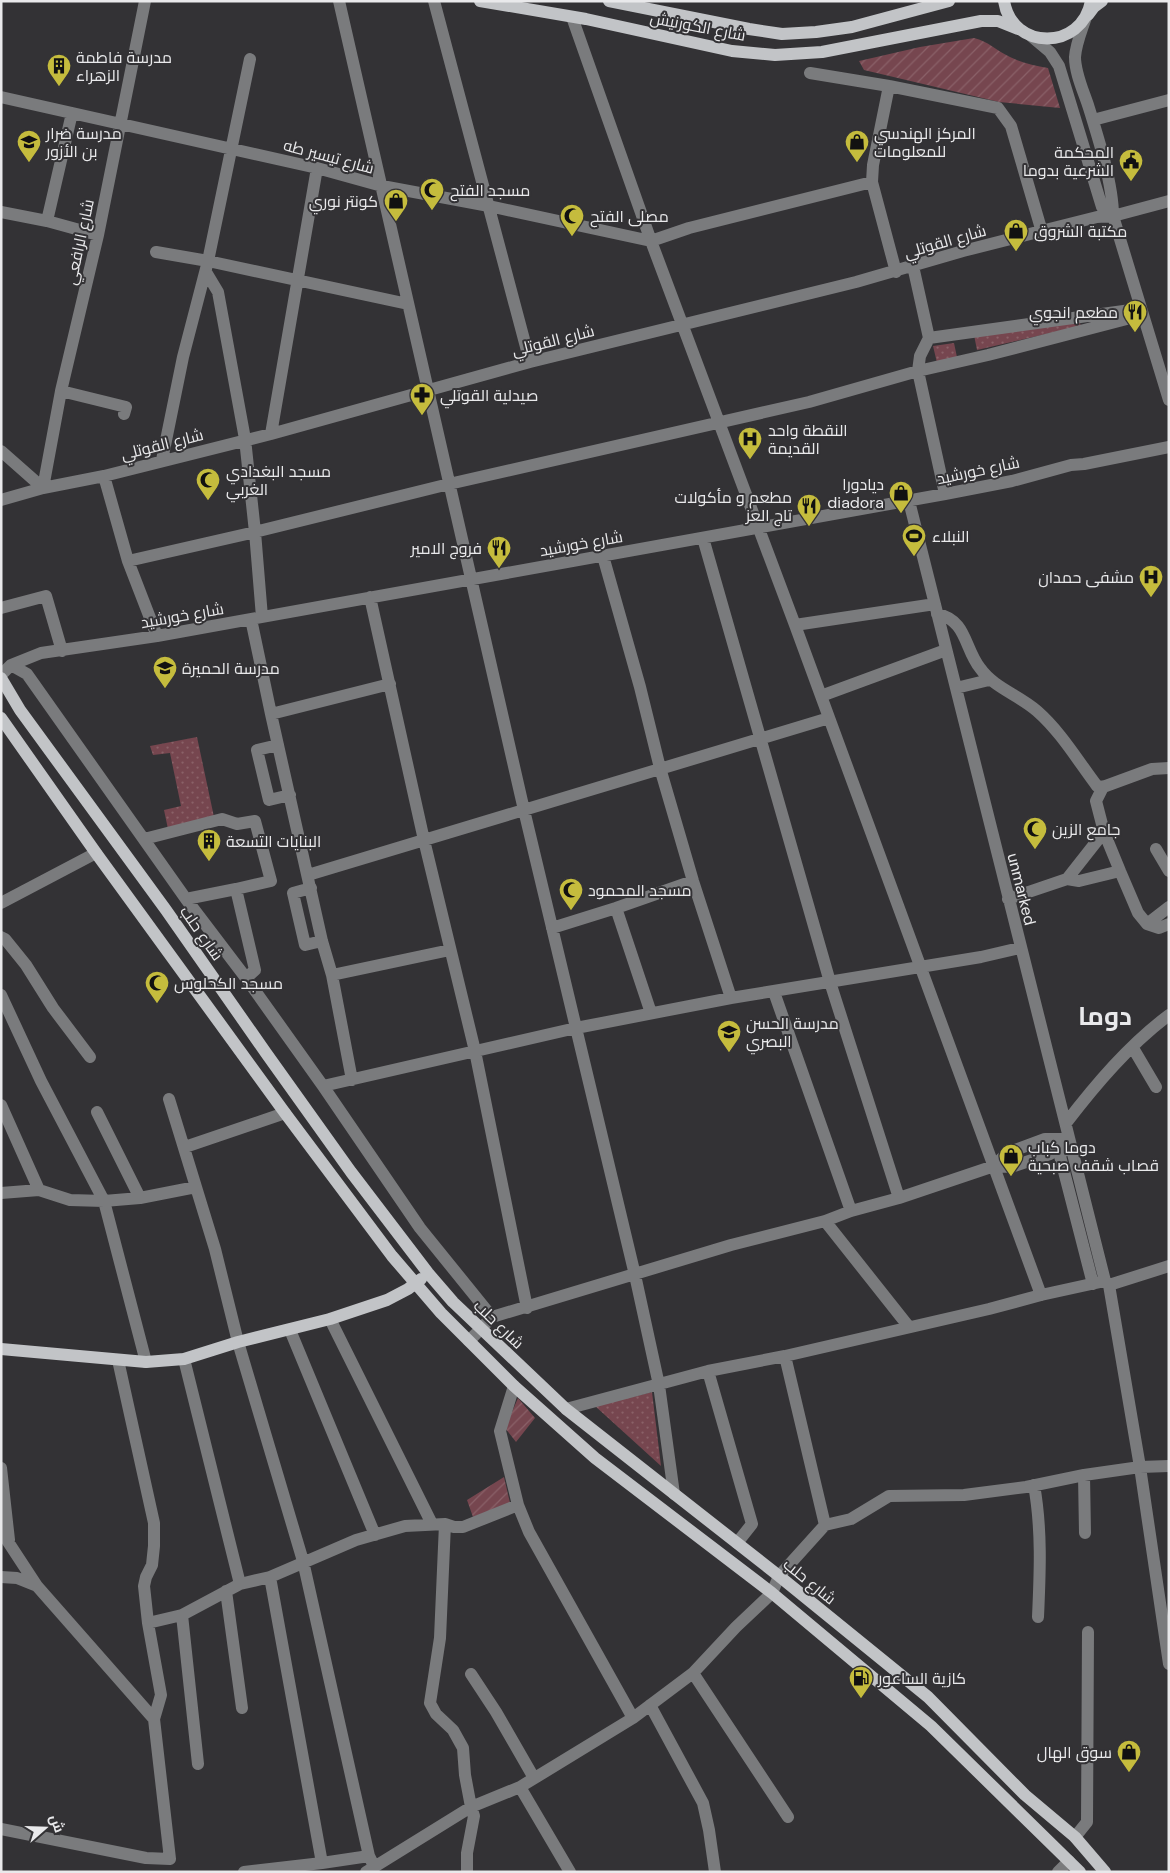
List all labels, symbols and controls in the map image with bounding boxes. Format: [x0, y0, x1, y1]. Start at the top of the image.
street label: شارع الكورنيش [648, 7, 747, 47]
place label: مدرسة فاطمة الزهراء [76, 47, 172, 86]
building icon: مدرسة فاطمة الزهراء [46, 53, 72, 87]
place label: مدرسة ضرار بن الأزور [45, 123, 122, 162]
place label: المركز الهندسي للمعلومات [874, 123, 976, 162]
school or university icon: مدرسة ضرار بن الأزور [16, 129, 42, 163]
shop icon: المركز الهندسي للمعلومات [844, 129, 870, 163]
street label: شارع تيسير طه [281, 134, 376, 180]
place label: المحكمة الشرعية بدوما [1023, 142, 1114, 181]
public building icon: المحكمة الشرعية بدوما [1118, 148, 1144, 182]
mosque icon: مسجد الفتح [419, 177, 445, 211]
place label: مسجد الفتح [450, 180, 530, 202]
shop icon: كونتر نوري [383, 188, 409, 222]
place label: كونتر نوري [309, 191, 378, 215]
street label: شارع الرافعي [60, 197, 102, 288]
mosque icon: مصلى الفتح [559, 203, 585, 237]
place label: مصلى الفتح [590, 206, 669, 228]
shop icon: مكتبة الشروق [1003, 218, 1029, 252]
street label: شارع القوتلي [902, 220, 989, 266]
place label: مكتبة الشروق [1034, 221, 1127, 242]
restaurant icon: مطعم انجوي [1122, 299, 1148, 333]
place label: مطعم انجوي [1029, 302, 1118, 326]
street label: شارع القوتلي [510, 320, 597, 364]
pharmacy icon: صيدلية القوتلي [409, 382, 435, 416]
place label: صيدلية القوتلي [440, 385, 538, 409]
place label: النقطة واحد القديمة [768, 420, 848, 459]
street label: شارع القوتلي [119, 424, 206, 468]
hospital icon: النقطة واحد القديمة [737, 426, 763, 460]
street label: شارع خورشيد [935, 451, 1022, 490]
place label: مسجد البغدادي الغربي [226, 461, 331, 503]
mosque icon: مسجد البغدادي الغربي [195, 467, 221, 501]
place label: ديادورا diadora [827, 474, 884, 513]
shop icon: ديادورا diadora [888, 480, 914, 514]
place label: مطعم و مأكولات تاج العز [675, 487, 793, 527]
restaurant icon: مطعم و مأكولات تاج العز [796, 493, 822, 527]
sports icon: النبلاء [901, 523, 927, 557]
street label: شارع خورشيد [538, 526, 624, 562]
place label: النبلاء [932, 526, 970, 547]
restaurant icon: فروج الامير [486, 535, 512, 569]
place label: فروج الامير [410, 538, 482, 560]
hospital icon: مشفى حمدان [1138, 564, 1164, 598]
place label: مشفى حمدان [1038, 567, 1134, 588]
street label: شارع خورشيد [139, 598, 225, 634]
school or university icon: مدرسة الحميرة [152, 655, 178, 689]
place label: مدرسة الحميرة [182, 658, 280, 679]
mosque icon: جامع الزين [1022, 816, 1048, 850]
place label: جامع الزين [1052, 819, 1120, 841]
building icon: البنايات التسعة [196, 828, 222, 862]
place label: البنايات التسعة [226, 831, 321, 852]
street label: unmarked [1002, 851, 1041, 927]
mosque icon: مسجد المحمود [558, 877, 584, 911]
place label: مسجد المحمود [588, 880, 691, 901]
street label: شارع حلب [174, 902, 228, 965]
mosque icon: مسجد الكحلوس [144, 970, 170, 1004]
place label: مسجد الكحلوس [174, 973, 283, 994]
district label: دوما [1078, 999, 1132, 1033]
place label: مدرسة الحسن البصري [746, 1013, 839, 1055]
school or university icon: مدرسة الحسن البصري [716, 1019, 742, 1053]
place label: دوما كباب قصاب شقف صبحية [1028, 1137, 1159, 1176]
shop icon: دوما كباب قصاب شقف صبحية [998, 1143, 1024, 1177]
street label: شارع حلب [468, 1295, 528, 1354]
street label: شارع حلب [778, 1554, 840, 1610]
fuel station icon: كازية الساعور [848, 1665, 874, 1699]
place label: كازية الساعور [877, 1668, 966, 1689]
shop icon: سوق الهال [1116, 1739, 1142, 1773]
place label: سوق الهال [1037, 1742, 1112, 1763]
north arrow [20, 1803, 70, 1853]
text: ش [46, 1812, 69, 1835]

